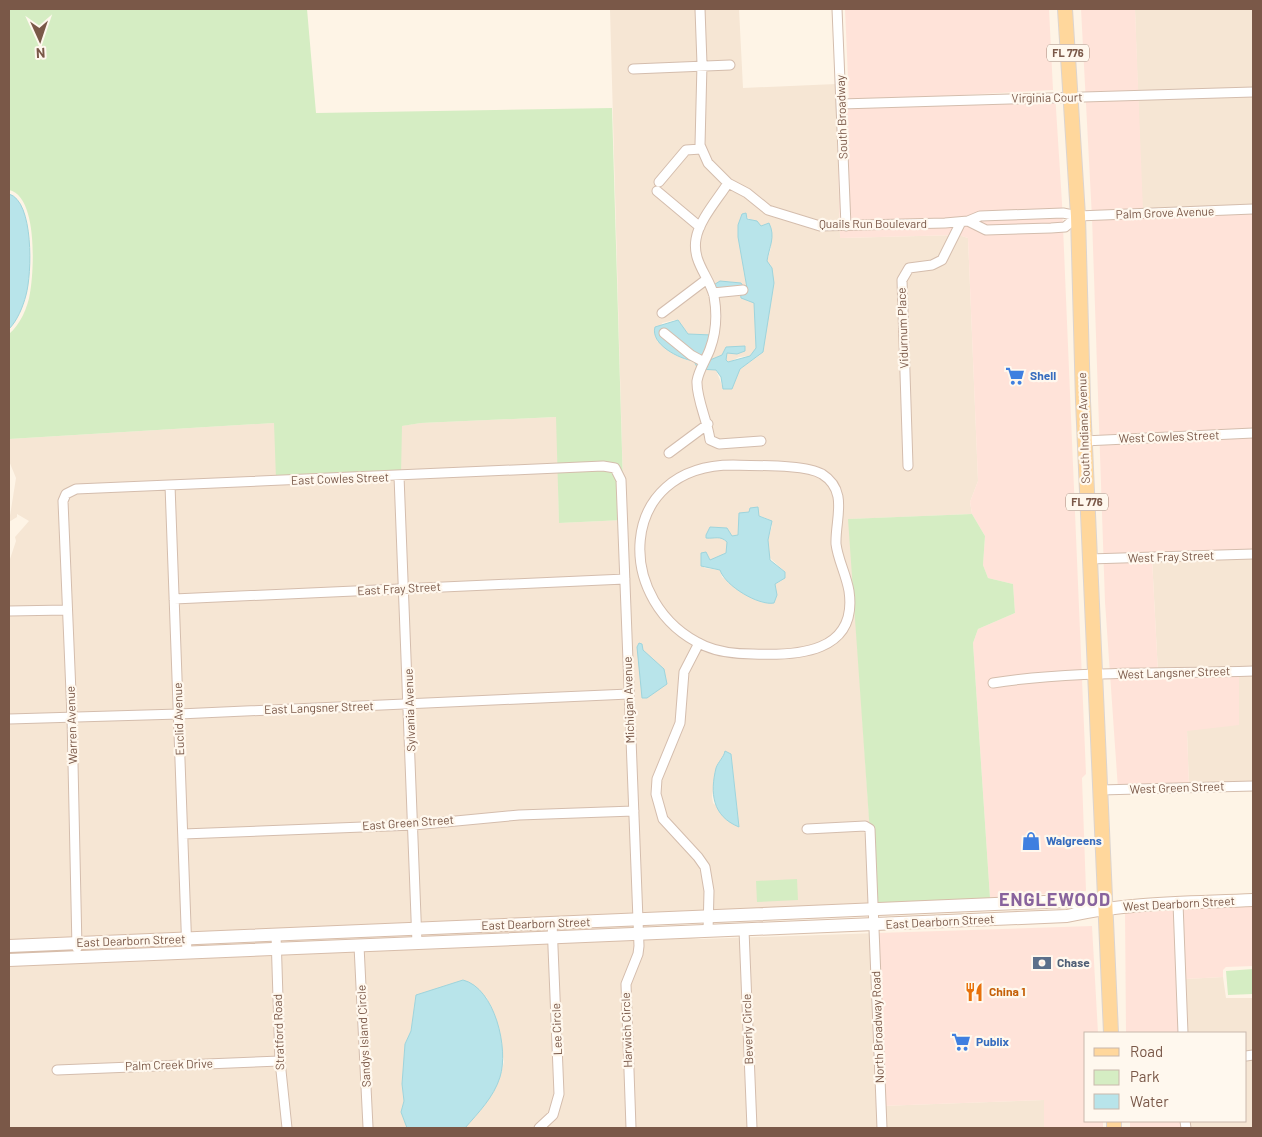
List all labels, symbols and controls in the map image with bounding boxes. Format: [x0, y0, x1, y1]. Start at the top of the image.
north arrow [15, 15, 65, 65]
road number: FL 776 [1047, 44, 1089, 62]
text: N [36, 45, 46, 62]
street label: South Broadway [833, 74, 849, 159]
street label: Virginia Court [1011, 89, 1083, 105]
street label: Palm Grove Avenue [1115, 203, 1215, 221]
street label: Quails Run Boulevard [819, 216, 927, 230]
street label: Vidurnum Place [894, 287, 910, 369]
supermarket icon: Shell [1004, 365, 1026, 387]
place label: Shell [1030, 368, 1056, 382]
street label: South Indiana Avenue [1074, 372, 1092, 484]
street label: West Cowles Street [1118, 427, 1220, 445]
street label: East Cowles Street [291, 469, 389, 487]
road number: FL 776 [1066, 494, 1108, 511]
street label: West Fray Street [1127, 547, 1214, 565]
street label: East Fray Street [357, 579, 441, 597]
street label: Michigan Avenue [619, 656, 637, 744]
street label: West Langsner Street [1117, 663, 1230, 681]
street label: Sylvania Avenue [401, 668, 417, 752]
street label: Euclid Avenue [170, 682, 186, 756]
street label: Warren Avenue [63, 686, 79, 764]
street label: East Langsner Street [264, 698, 374, 716]
street label: West Green Street [1129, 778, 1225, 796]
street label: East Green Street [362, 812, 454, 832]
shop icon: Walgreens [1020, 830, 1042, 852]
place label: Walgreens [1046, 833, 1102, 847]
district label: ENGLEWOOD [999, 888, 1111, 910]
street label: West Dearborn Street [1123, 893, 1235, 913]
street label: East Dearborn Street [885, 911, 995, 931]
street label: East Dearborn Street [481, 914, 591, 932]
street label: East Dearborn Street [76, 931, 186, 949]
bank icon: Chase [1031, 952, 1053, 974]
place label: Chase [1057, 955, 1090, 969]
street label: North Broadway Road [868, 971, 886, 1084]
restaurant icon: China 1 [963, 981, 985, 1003]
street label: Sandys Island Circle [353, 984, 373, 1088]
place label: China 1 [989, 984, 1025, 998]
street label: Harwich Circle [618, 992, 634, 1068]
street label: Beverly Circle [739, 993, 755, 1065]
street label: Stratford Road [270, 994, 286, 1070]
street label: Lee Circle [548, 1003, 564, 1055]
supermarket icon: Publix [950, 1031, 972, 1053]
legend [1084, 1032, 1247, 1122]
place label: Publix [976, 1034, 1009, 1048]
text: Road [1130, 1042, 1163, 1060]
street label: Palm Creek Drive [125, 1055, 213, 1073]
text: Park [1130, 1067, 1160, 1085]
text: Water [1130, 1092, 1169, 1110]

